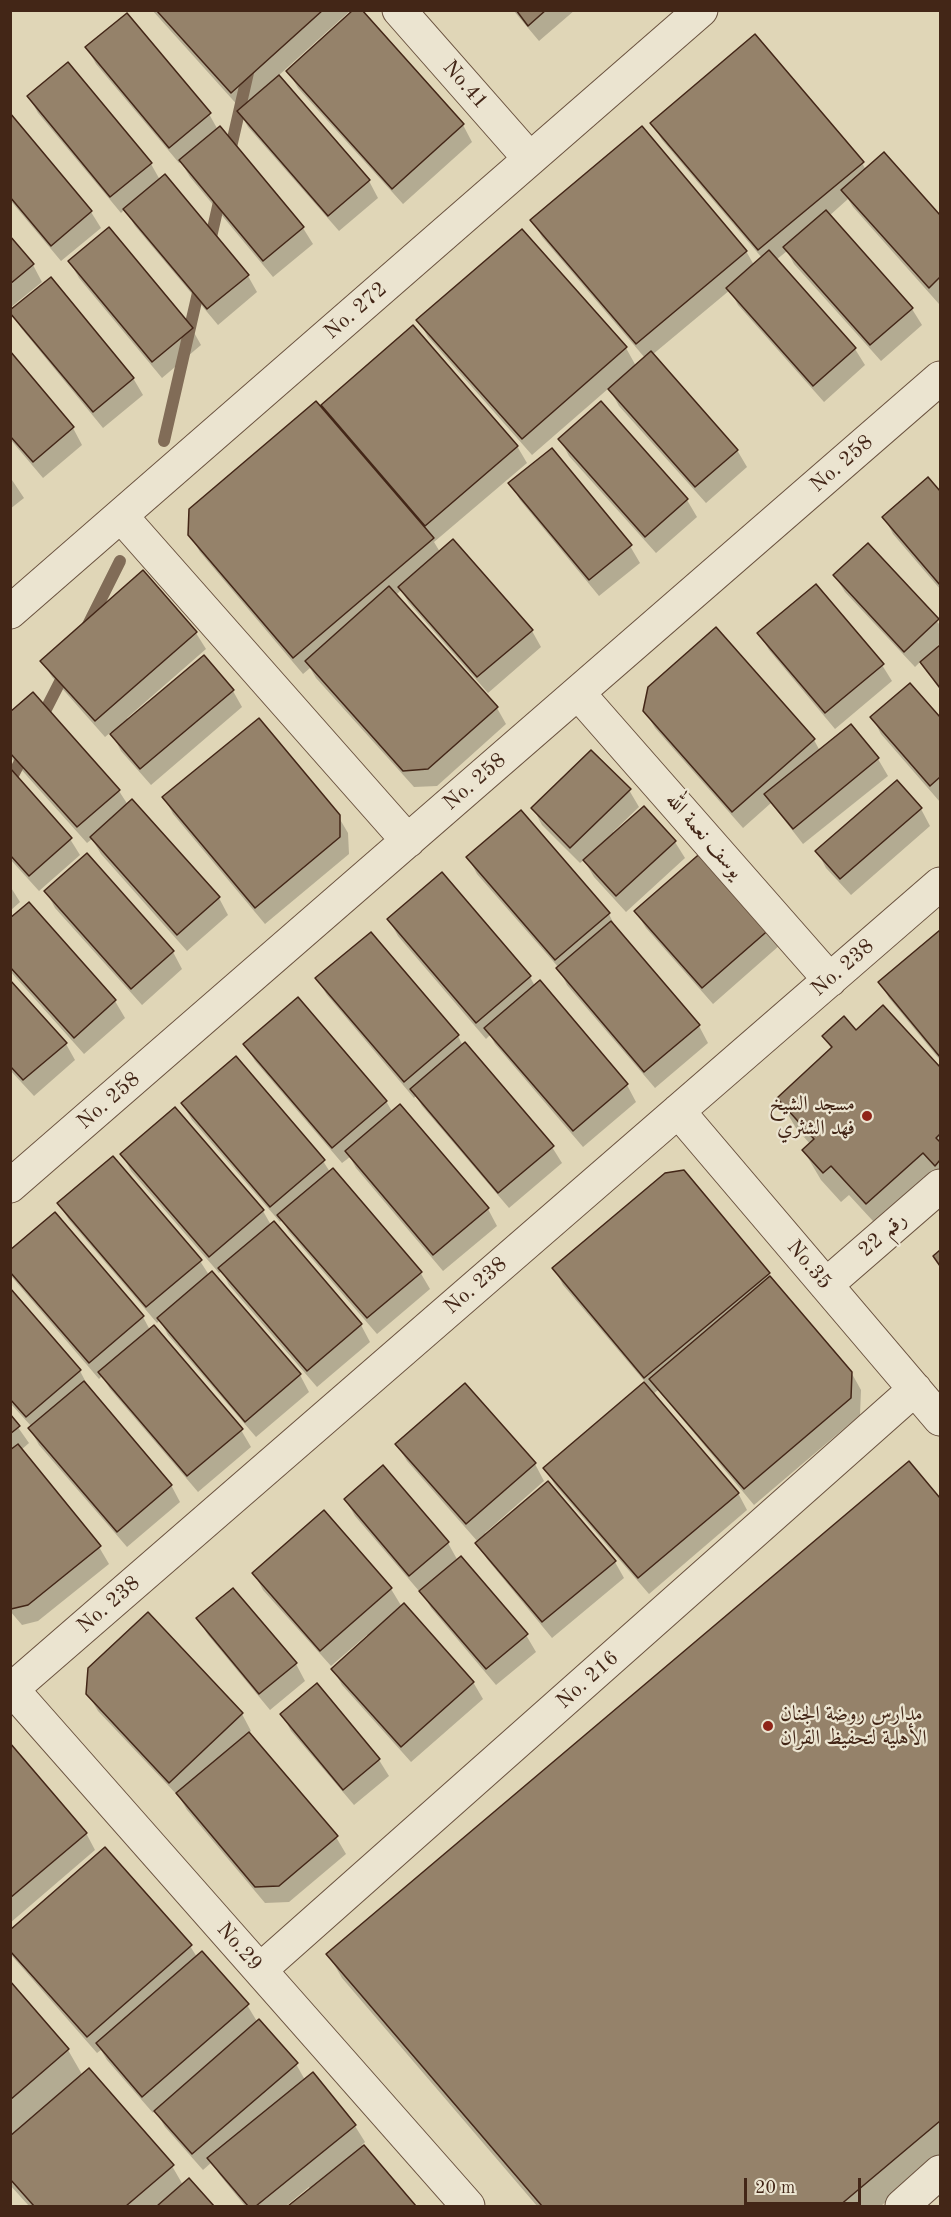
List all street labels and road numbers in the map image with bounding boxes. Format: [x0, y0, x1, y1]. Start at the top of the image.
street label: No.41 [437, 55, 493, 115]
street label: No. 272 [319, 277, 393, 345]
street label: No. 258 [805, 430, 879, 498]
street label: No. 258 [438, 748, 512, 816]
street label: يوسف نعمة الله [660, 788, 748, 884]
street label: No. 238 [806, 934, 880, 1002]
street label: No. 258 [72, 1067, 146, 1135]
street label: رقم 22 [854, 1207, 912, 1263]
street label: No.35 [781, 1235, 837, 1295]
street label: No. 238 [439, 1252, 513, 1320]
street label: No. 238 [72, 1571, 146, 1639]
street label: No. 216 [552, 1646, 624, 1714]
street label: No.29 [211, 1917, 267, 1977]

